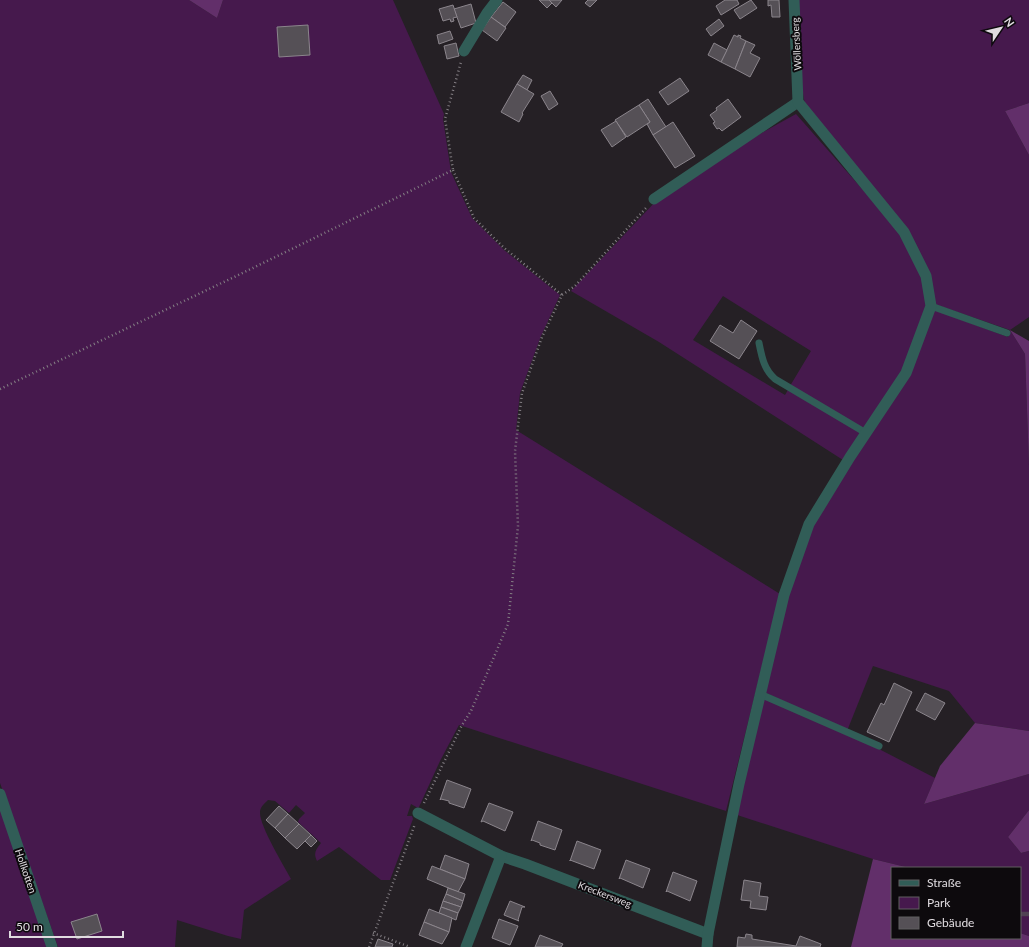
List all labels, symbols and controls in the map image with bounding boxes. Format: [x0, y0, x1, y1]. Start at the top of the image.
north arrow [981, 8, 1021, 48]
text: N [1002, 15, 1017, 29]
street label: Wöllersberg [789, 17, 803, 71]
street label: Hollkotten [13, 847, 39, 895]
legend [891, 867, 1021, 939]
text: Straße [927, 875, 961, 890]
street label: Kreckersweg [577, 878, 633, 910]
text: Park [927, 895, 951, 910]
scale bar [10, 913, 123, 939]
text: Gebäude [927, 915, 974, 930]
text: 50 m [16, 919, 43, 934]

